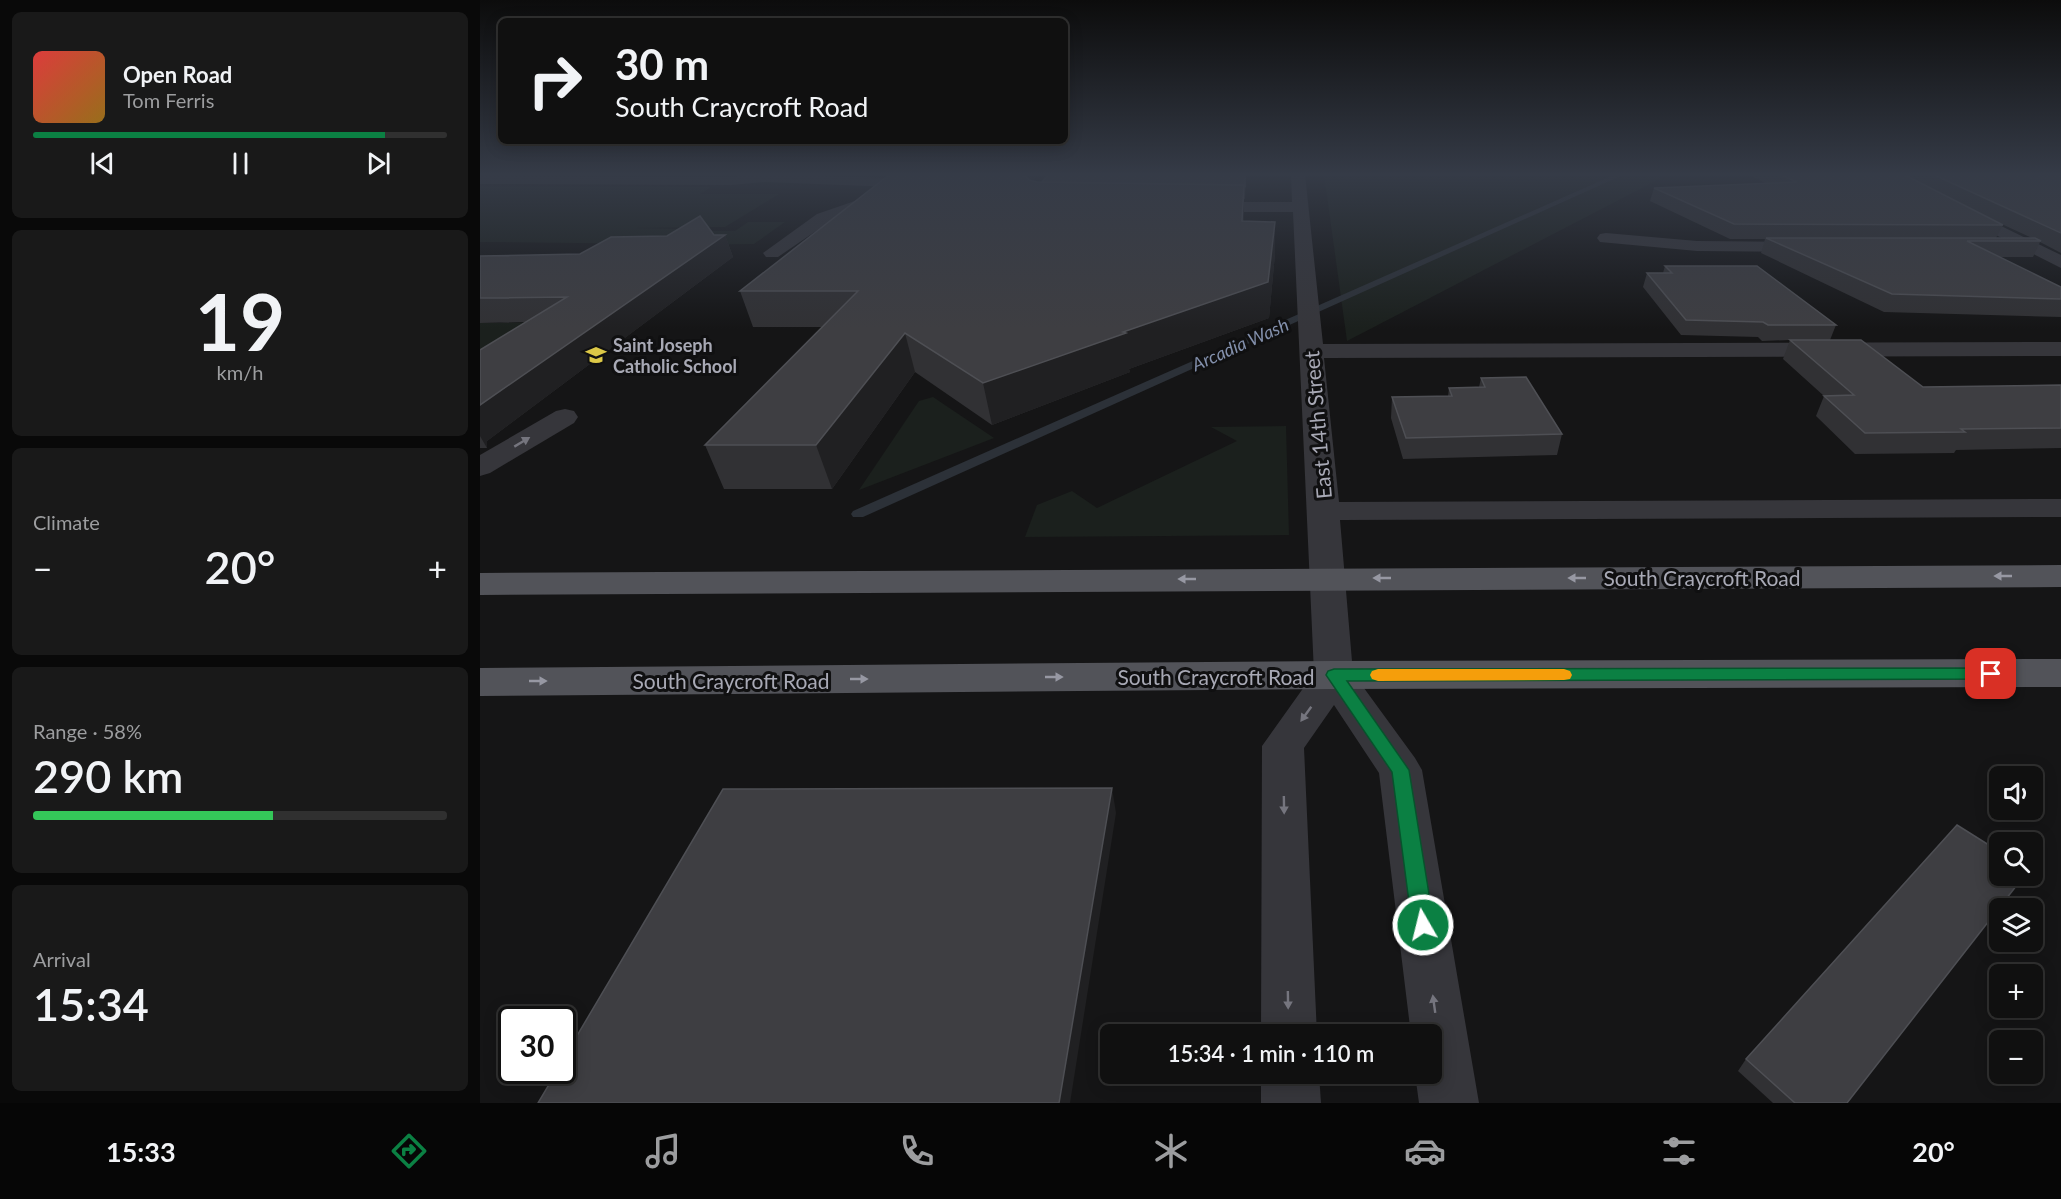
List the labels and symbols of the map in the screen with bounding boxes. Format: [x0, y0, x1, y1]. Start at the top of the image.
water label: Arcadia Wash [1187, 313, 1292, 375]
place label: Saint Joseph Catholic School [613, 334, 737, 377]
school or university icon: Saint Joseph Catholic School [584, 343, 608, 367]
street label: East 14th Street [1298, 349, 1336, 500]
one-way arrow [514, 437, 530, 448]
street label: South Craycroft Road [1604, 565, 1800, 590]
one-way arrow [1993, 571, 2012, 581]
one-way arrow [1372, 573, 1391, 583]
one-way arrow [1567, 573, 1586, 583]
one-way arrow [1177, 574, 1196, 584]
pin [1965, 648, 2016, 699]
street label: South Craycroft Road [1118, 664, 1314, 689]
street label: South Craycroft Road [633, 668, 829, 693]
one-way arrow [1045, 672, 1064, 682]
one-way arrow [850, 674, 869, 684]
one-way arrow [529, 676, 548, 686]
one-way arrow [1300, 705, 1312, 721]
one-way arrow [1279, 795, 1289, 814]
position arrow [1391, 893, 1455, 957]
one-way arrow [1284, 990, 1293, 1009]
one-way arrow [1430, 994, 1439, 1013]
speed limit sign: 30 [498, 1006, 576, 1084]

